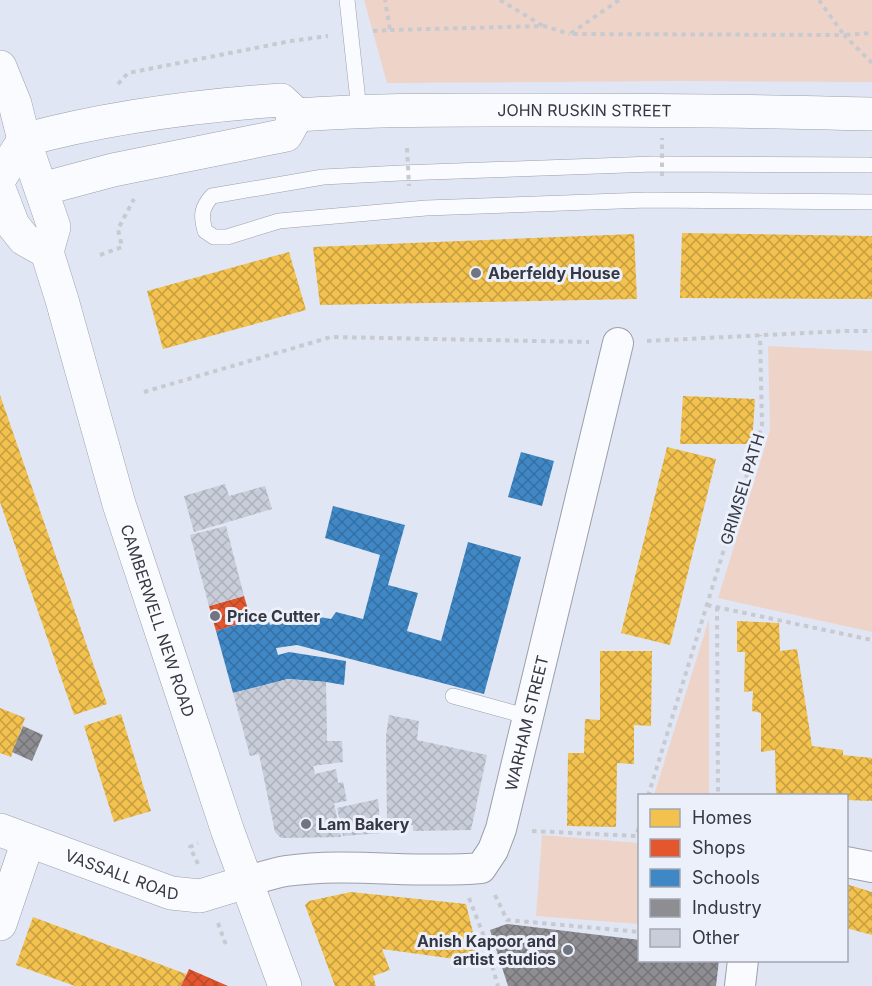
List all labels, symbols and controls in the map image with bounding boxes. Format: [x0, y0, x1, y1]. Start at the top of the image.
street label: JOHN RUSKIN STREET [497, 100, 672, 121]
place label: Aberfeldy House [488, 263, 620, 283]
marker: Aberfeldy House [469, 266, 483, 280]
street label: GRIMSEL PATH [716, 431, 768, 547]
street label: CAMBERWELL NEW ROAD [116, 522, 199, 720]
place label: Price Cutter [227, 606, 320, 626]
marker: Price Cutter [208, 609, 222, 623]
street label: WARHAM STREET [501, 653, 552, 793]
legend [638, 794, 848, 962]
text: Homes [692, 807, 752, 828]
place label: Lam Bakery [318, 814, 410, 834]
marker: Lam Bakery [299, 817, 313, 831]
text: Shops [692, 837, 746, 858]
street label: VASSALL ROAD [62, 845, 180, 904]
text: Schools [692, 867, 760, 888]
text: Industry [692, 897, 762, 918]
text: Other [692, 927, 740, 948]
place label: Anish Kapoor and artist studios [417, 931, 556, 969]
marker: Anish Kapoor and artist studios [561, 943, 575, 957]

